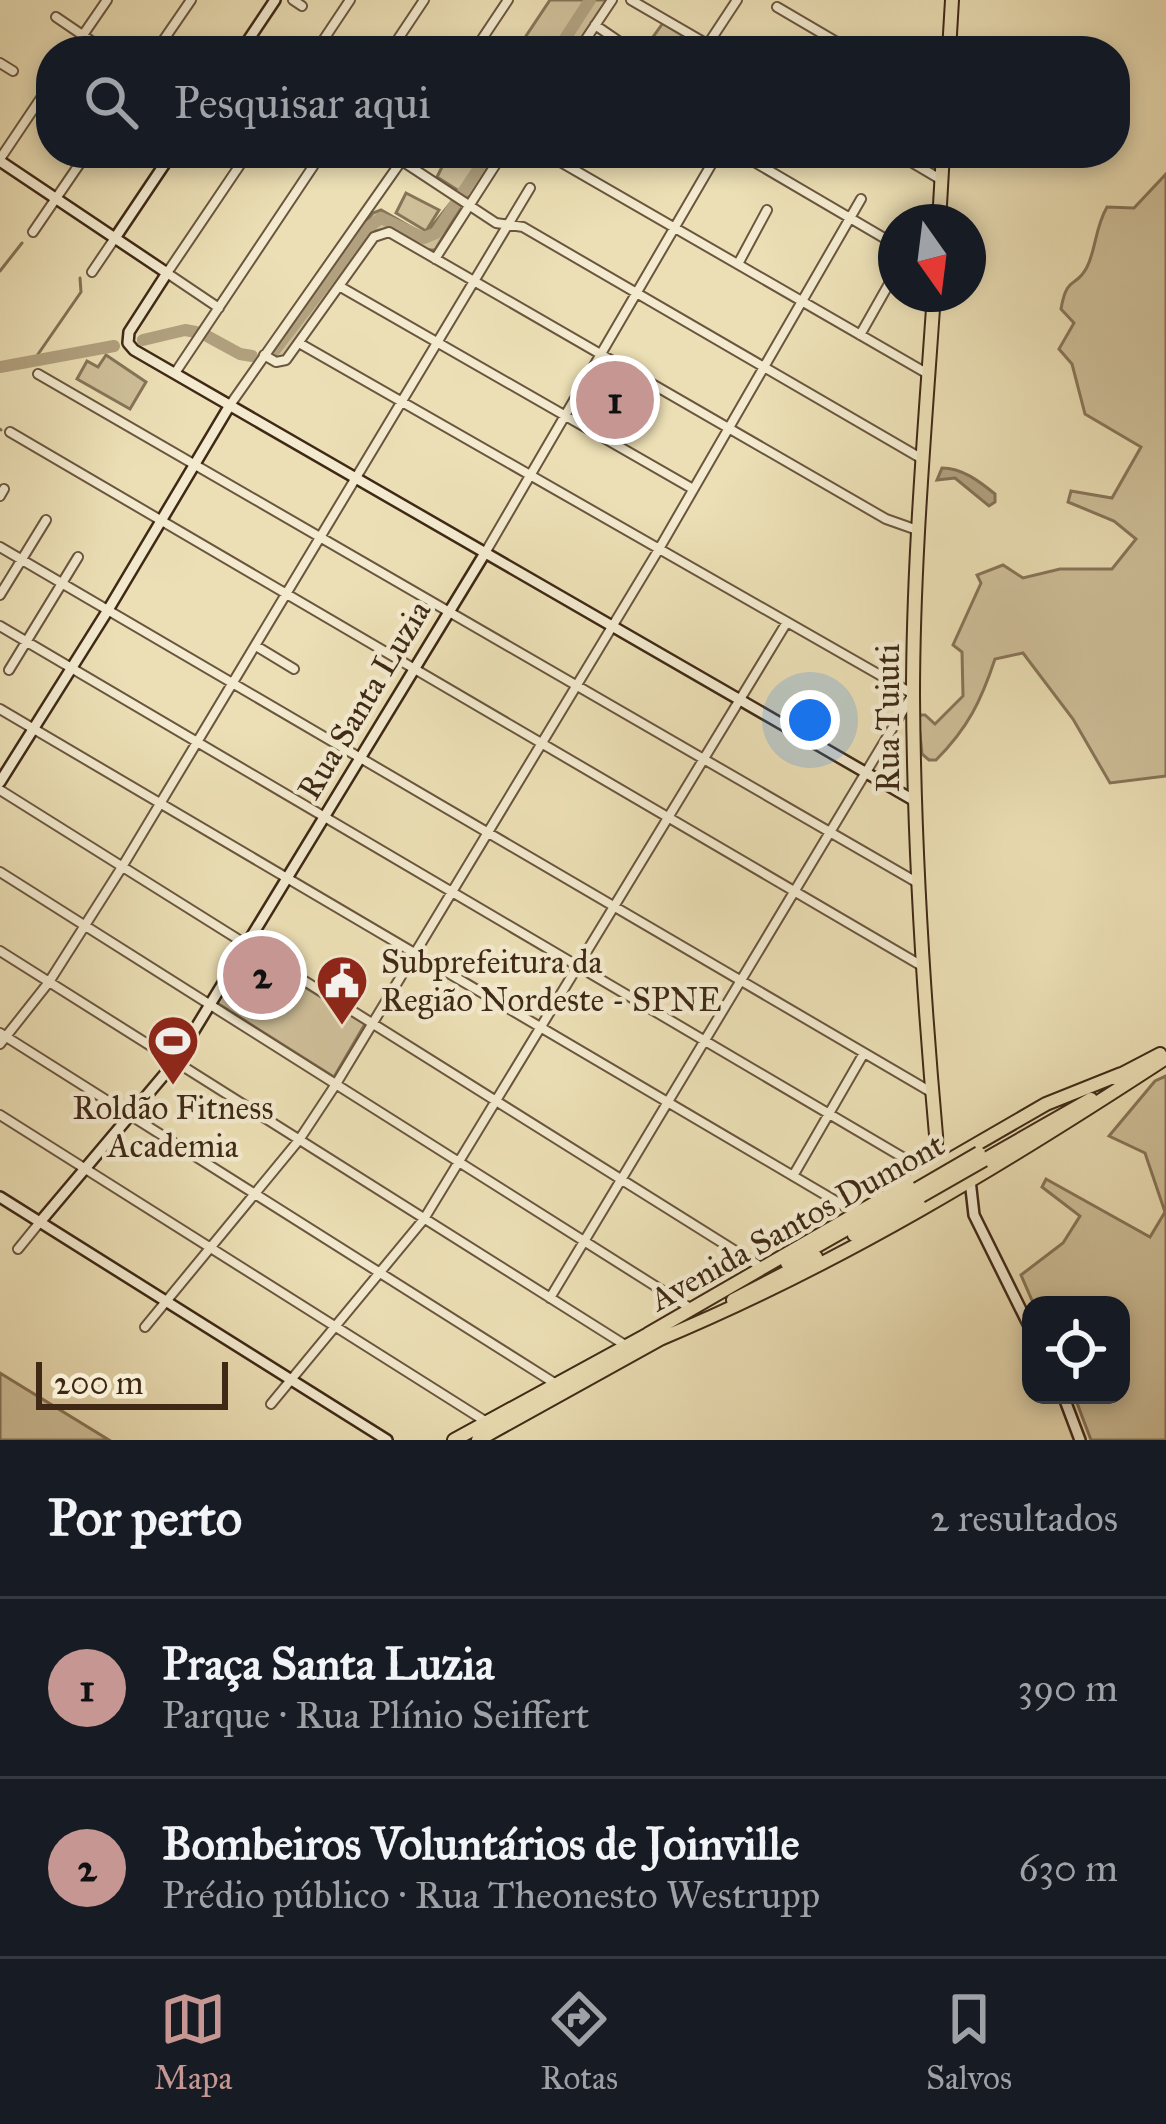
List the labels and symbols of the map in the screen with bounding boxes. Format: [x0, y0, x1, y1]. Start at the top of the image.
north arrow [878, 204, 986, 312]
pin: 1 [576, 355, 654, 445]
street label: Rua Santa Luzia [289, 593, 439, 807]
street label: Rua Tuiuti [868, 644, 908, 792]
your location [780, 690, 840, 750]
pin: 2 [223, 930, 301, 1020]
place label: Subprefeitura da Região Nordeste - SPNE [381, 942, 722, 1020]
public building icon: Subprefeitura da Região Nordeste - SPNE [314, 953, 370, 1027]
sports icon: Roldão Fitness Academia [145, 1013, 201, 1087]
place label: Roldão Fitness Academia [73, 1088, 273, 1166]
street label: Avenida Santos Dumont [641, 1124, 951, 1321]
scale bar [36, 1356, 228, 1409]

